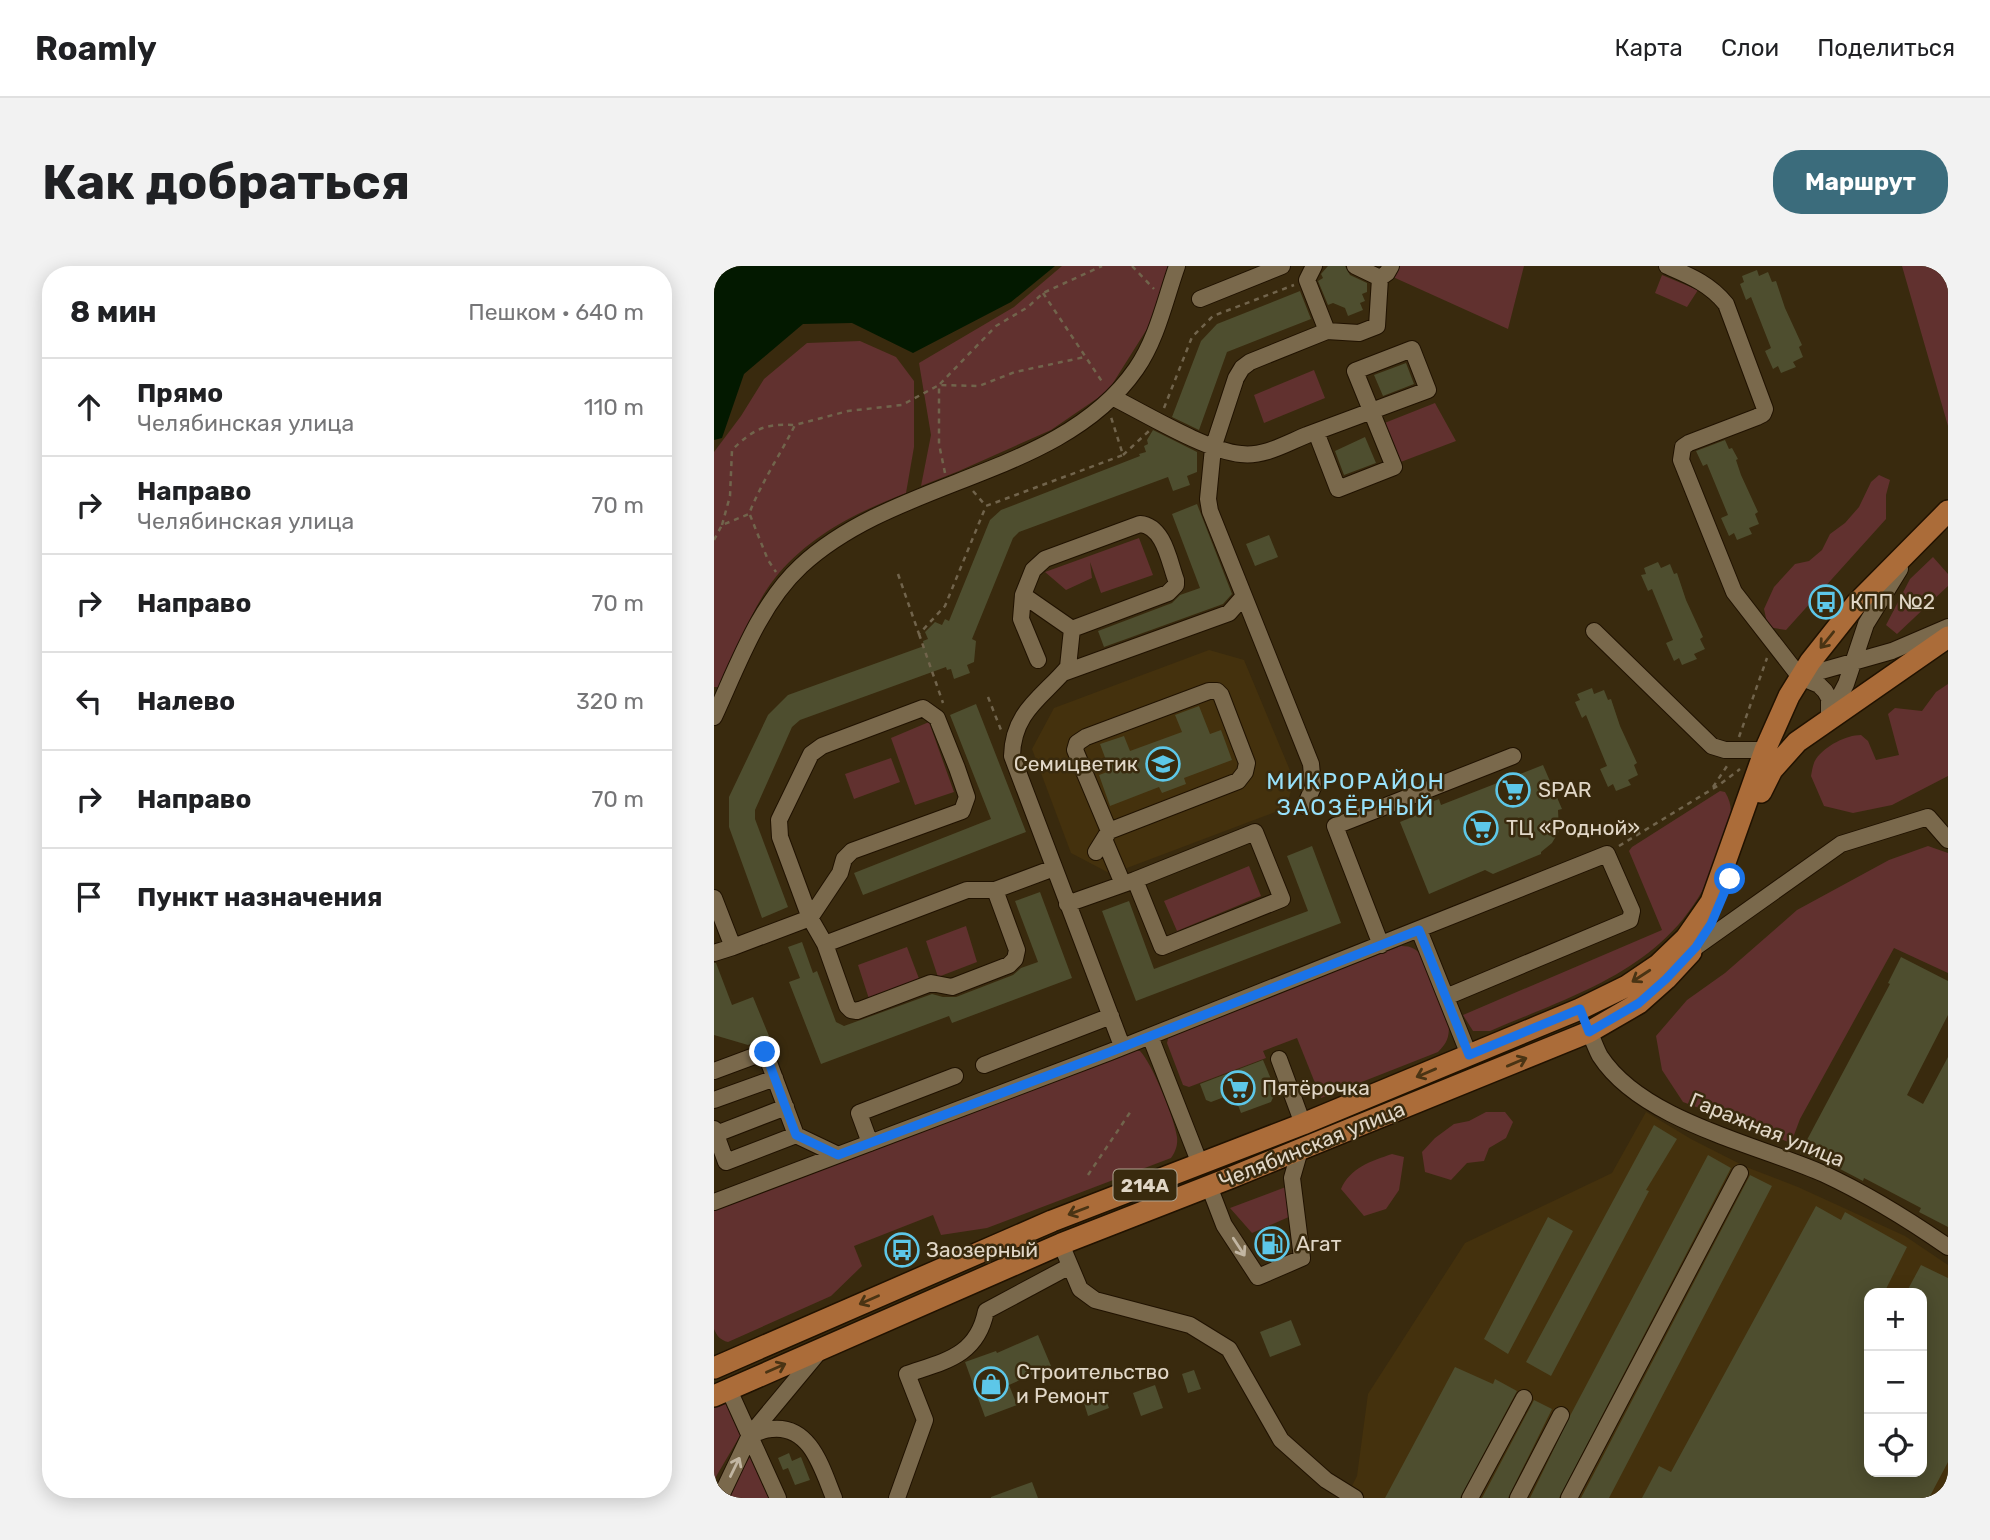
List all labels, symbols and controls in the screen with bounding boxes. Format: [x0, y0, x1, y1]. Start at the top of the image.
text: Roamly [35, 29, 157, 68]
text: Карта [1614, 34, 1683, 62]
text: Слои [1721, 34, 1779, 62]
text: Поделиться [1817, 34, 1955, 62]
button: Маршрут [1773, 150, 1948, 214]
text: Как добраться [42, 153, 410, 211]
text: 8 мин [70, 294, 157, 330]
text: Пешком · 640 m [468, 298, 644, 326]
text: Прямо [137, 378, 223, 409]
icon: ahead [70, 388, 108, 426]
text: 110 m [584, 393, 644, 421]
text: Челябинская улица [137, 409, 354, 437]
text: Направо [137, 476, 251, 507]
icon: right [70, 486, 108, 524]
text: 70 m [592, 491, 644, 519]
text: Челябинская улица [137, 507, 354, 535]
bus stop icon: КПП №2 [1807, 583, 1845, 621]
icon: right [70, 584, 108, 622]
text: Направо [137, 588, 251, 619]
text: 70 m [592, 589, 644, 617]
place label: КПП №2 [1850, 589, 1935, 614]
one-way arrow [1820, 630, 1835, 649]
icon: left [70, 682, 108, 720]
text: Налево [137, 686, 235, 717]
text: 320 m [576, 687, 644, 715]
school or university icon: Семицветик [1144, 745, 1182, 783]
place label: Семицветик [1014, 751, 1138, 776]
district label: МИКРОРАЙОН ЗАОЗЁРНЫЙ [1266, 767, 1446, 821]
supermarket icon: SPAR [1494, 771, 1532, 809]
place label: SPAR [1538, 777, 1592, 802]
icon: right [70, 780, 108, 818]
text: Направо [137, 784, 251, 815]
text: 70 m [592, 785, 644, 813]
supermarket icon: ТЦ «Родной» [1462, 809, 1500, 847]
place label: ТЦ «Родной» [1506, 815, 1640, 840]
route start [1714, 863, 1745, 894]
icon: arrive [70, 878, 108, 916]
text: Пункт назначения [137, 882, 382, 913]
one-way arrow [1632, 970, 1652, 984]
route end [749, 1036, 780, 1067]
one-way arrow [1506, 1054, 1527, 1067]
one-way arrow [1416, 1067, 1438, 1080]
supermarket icon: Пятёрочка [1219, 1069, 1257, 1107]
place label: Пятёрочка [1262, 1075, 1370, 1100]
street label: Гаражная улица [1686, 1087, 1848, 1172]
street label: Челябинская улица [1215, 1096, 1408, 1193]
road number: 214А [1114, 1169, 1176, 1200]
one-way arrow [1068, 1205, 1090, 1218]
fuel station icon: Агат [1253, 1225, 1291, 1263]
bus stop icon: Заозерный [883, 1231, 921, 1269]
place label: Агат [1296, 1231, 1342, 1256]
place label: Заозерный [926, 1237, 1038, 1262]
one-way arrow [1232, 1237, 1246, 1257]
map controls [1864, 1288, 1927, 1477]
button: + [1864, 1288, 1927, 1351]
one-way arrow [859, 1294, 880, 1307]
button: − [1864, 1351, 1927, 1414]
place label: Строительство и Ремонт [1016, 1359, 1169, 1408]
one-way arrow [765, 1361, 786, 1374]
shop icon: Строительство и Ремонт [972, 1365, 1010, 1403]
button: locate [1864, 1414, 1927, 1477]
one-way arrow [729, 1457, 742, 1478]

